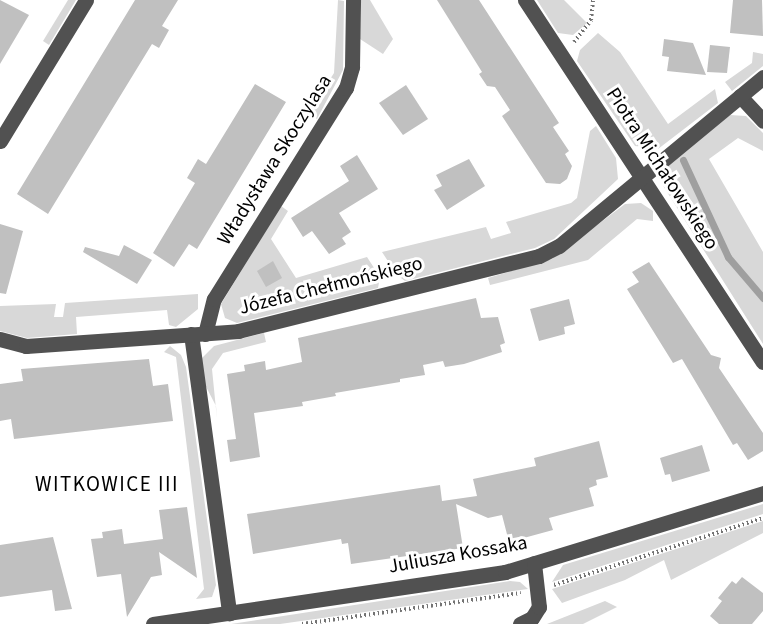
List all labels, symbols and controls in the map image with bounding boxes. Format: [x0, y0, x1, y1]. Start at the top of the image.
street label: Władysława Skoczylasa [213, 70, 337, 250]
street label: Piotra Michałowskiego [601, 84, 723, 254]
street label: Józefa Chełmońskiego [237, 252, 425, 320]
district label: WITKOWICE III [35, 471, 179, 497]
street label: Juliusza Kossaka [387, 531, 529, 579]

